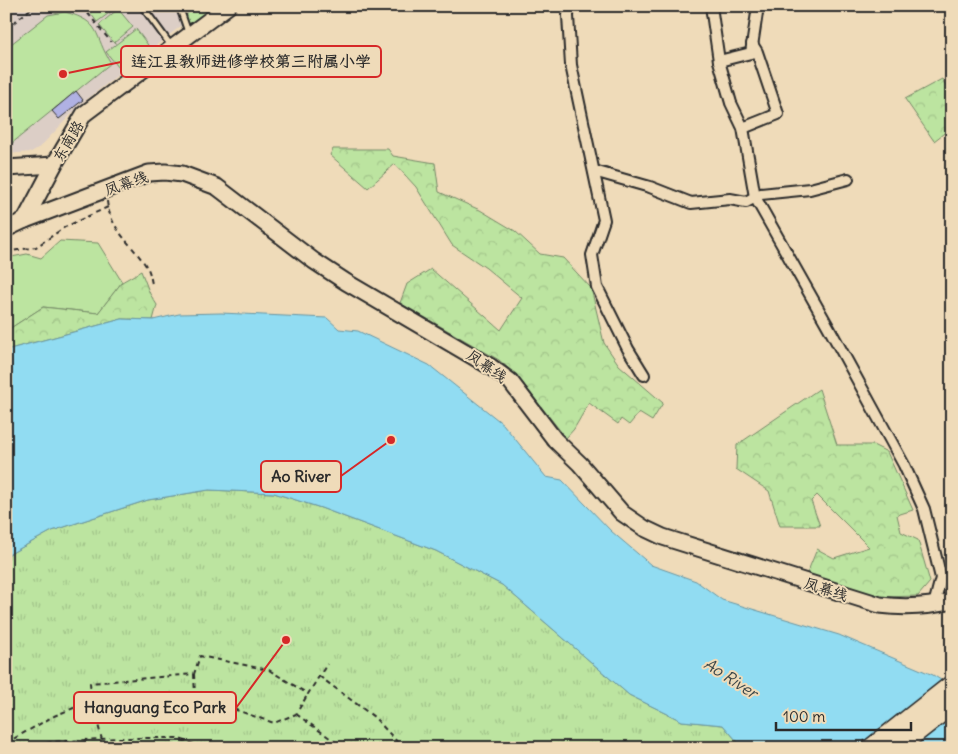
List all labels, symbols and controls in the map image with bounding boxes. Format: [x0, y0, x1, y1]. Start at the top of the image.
callout: 连江县教师进修学校第三附属小学 [121, 46, 381, 77]
text: 连江县教师进修学校第三附属小学 [131, 51, 371, 71]
street label: 东南路 [48, 117, 88, 165]
street label: 凤幕线 [102, 167, 150, 199]
street label: 凤幕线 [463, 345, 511, 387]
callout: Ao River [261, 461, 341, 492]
text: Ao River [271, 466, 331, 486]
street label: 凤幕线 [802, 573, 850, 605]
water label: Ao River [700, 653, 764, 704]
callout: Hanguang Eco Park [74, 692, 236, 723]
text: Hanguang Eco Park [84, 697, 226, 718]
scale bar [776, 699, 910, 731]
text: 100 m [783, 707, 825, 726]

